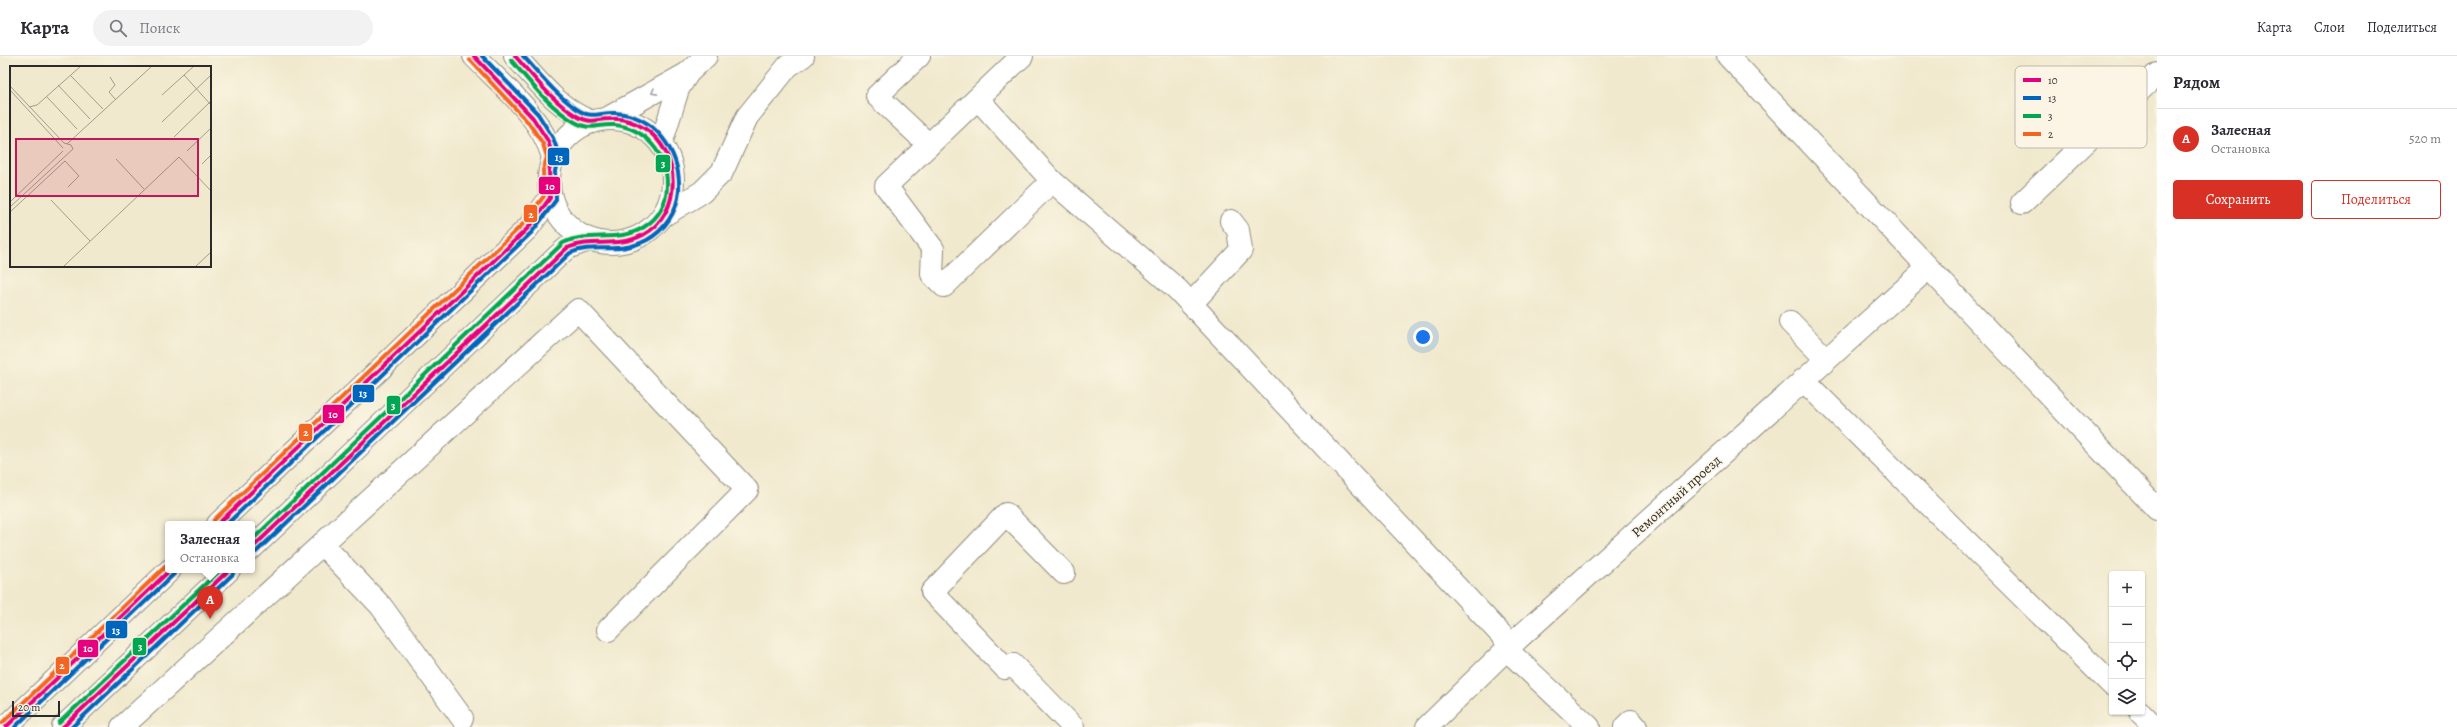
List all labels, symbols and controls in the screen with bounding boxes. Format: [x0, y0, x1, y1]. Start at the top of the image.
search box [93, 10, 373, 46]
text: Карта [20, 15, 69, 41]
icon: search [107, 17, 129, 39]
text: Поиск [139, 18, 180, 38]
text: Карта [2257, 18, 2292, 37]
text: Слои [2314, 18, 2345, 37]
text: Поделиться [2367, 18, 2437, 37]
inset map [10, 66, 211, 267]
legend [2015, 66, 2147, 148]
text: Рядом [2173, 71, 2220, 94]
text: 10 [2048, 73, 2058, 88]
one-way arrow [650, 88, 658, 95]
text: 13 [2048, 91, 2056, 106]
text: 3 [2048, 109, 2053, 124]
text: Залесная [2211, 120, 2271, 140]
text: 2 [2048, 127, 2053, 142]
text: A [2182, 130, 2190, 147]
text: 520 m [2409, 130, 2441, 147]
text: Остановка [2211, 140, 2270, 157]
line badge: 13 [547, 147, 570, 166]
text: 13 [555, 150, 564, 165]
line badge: 3 [655, 154, 671, 173]
text: 3 [661, 156, 666, 171]
line badge: 10 [538, 176, 561, 195]
text: 10 [545, 179, 555, 194]
button: Сохранить [2173, 180, 2303, 219]
button: Поделиться [2311, 180, 2441, 219]
line badge: 2 [523, 204, 538, 223]
text: 2 [528, 207, 534, 222]
your location [1413, 327, 1433, 347]
line badge: 13 [352, 384, 375, 403]
text: 13 [359, 386, 368, 401]
line badge: 3 [386, 395, 401, 415]
text: 3 [391, 398, 396, 413]
line badge: 10 [322, 404, 345, 424]
text: 10 [328, 407, 338, 422]
line badge: 2 [298, 423, 313, 442]
text: 2 [303, 425, 309, 440]
street label: Ремонтный проезд [1627, 451, 1725, 542]
popup [165, 521, 255, 573]
text: Залесная [180, 529, 240, 549]
text: Остановка [180, 549, 239, 566]
map controls [2109, 571, 2145, 715]
button: + [2109, 571, 2145, 607]
pin: A [197, 586, 223, 619]
button: − [2109, 607, 2145, 643]
line badge: 13 [105, 620, 128, 639]
text: 13 [112, 623, 121, 638]
line badge: 3 [132, 637, 147, 656]
line badge: 10 [77, 639, 99, 658]
text: 3 [138, 639, 143, 654]
text: 10 [83, 641, 93, 656]
button: locate [2109, 643, 2145, 679]
line badge: 2 [55, 656, 70, 675]
text: 2 [59, 658, 65, 673]
button: layers [2109, 679, 2145, 715]
scale bar [12, 699, 60, 718]
text: 20 m [18, 700, 40, 715]

